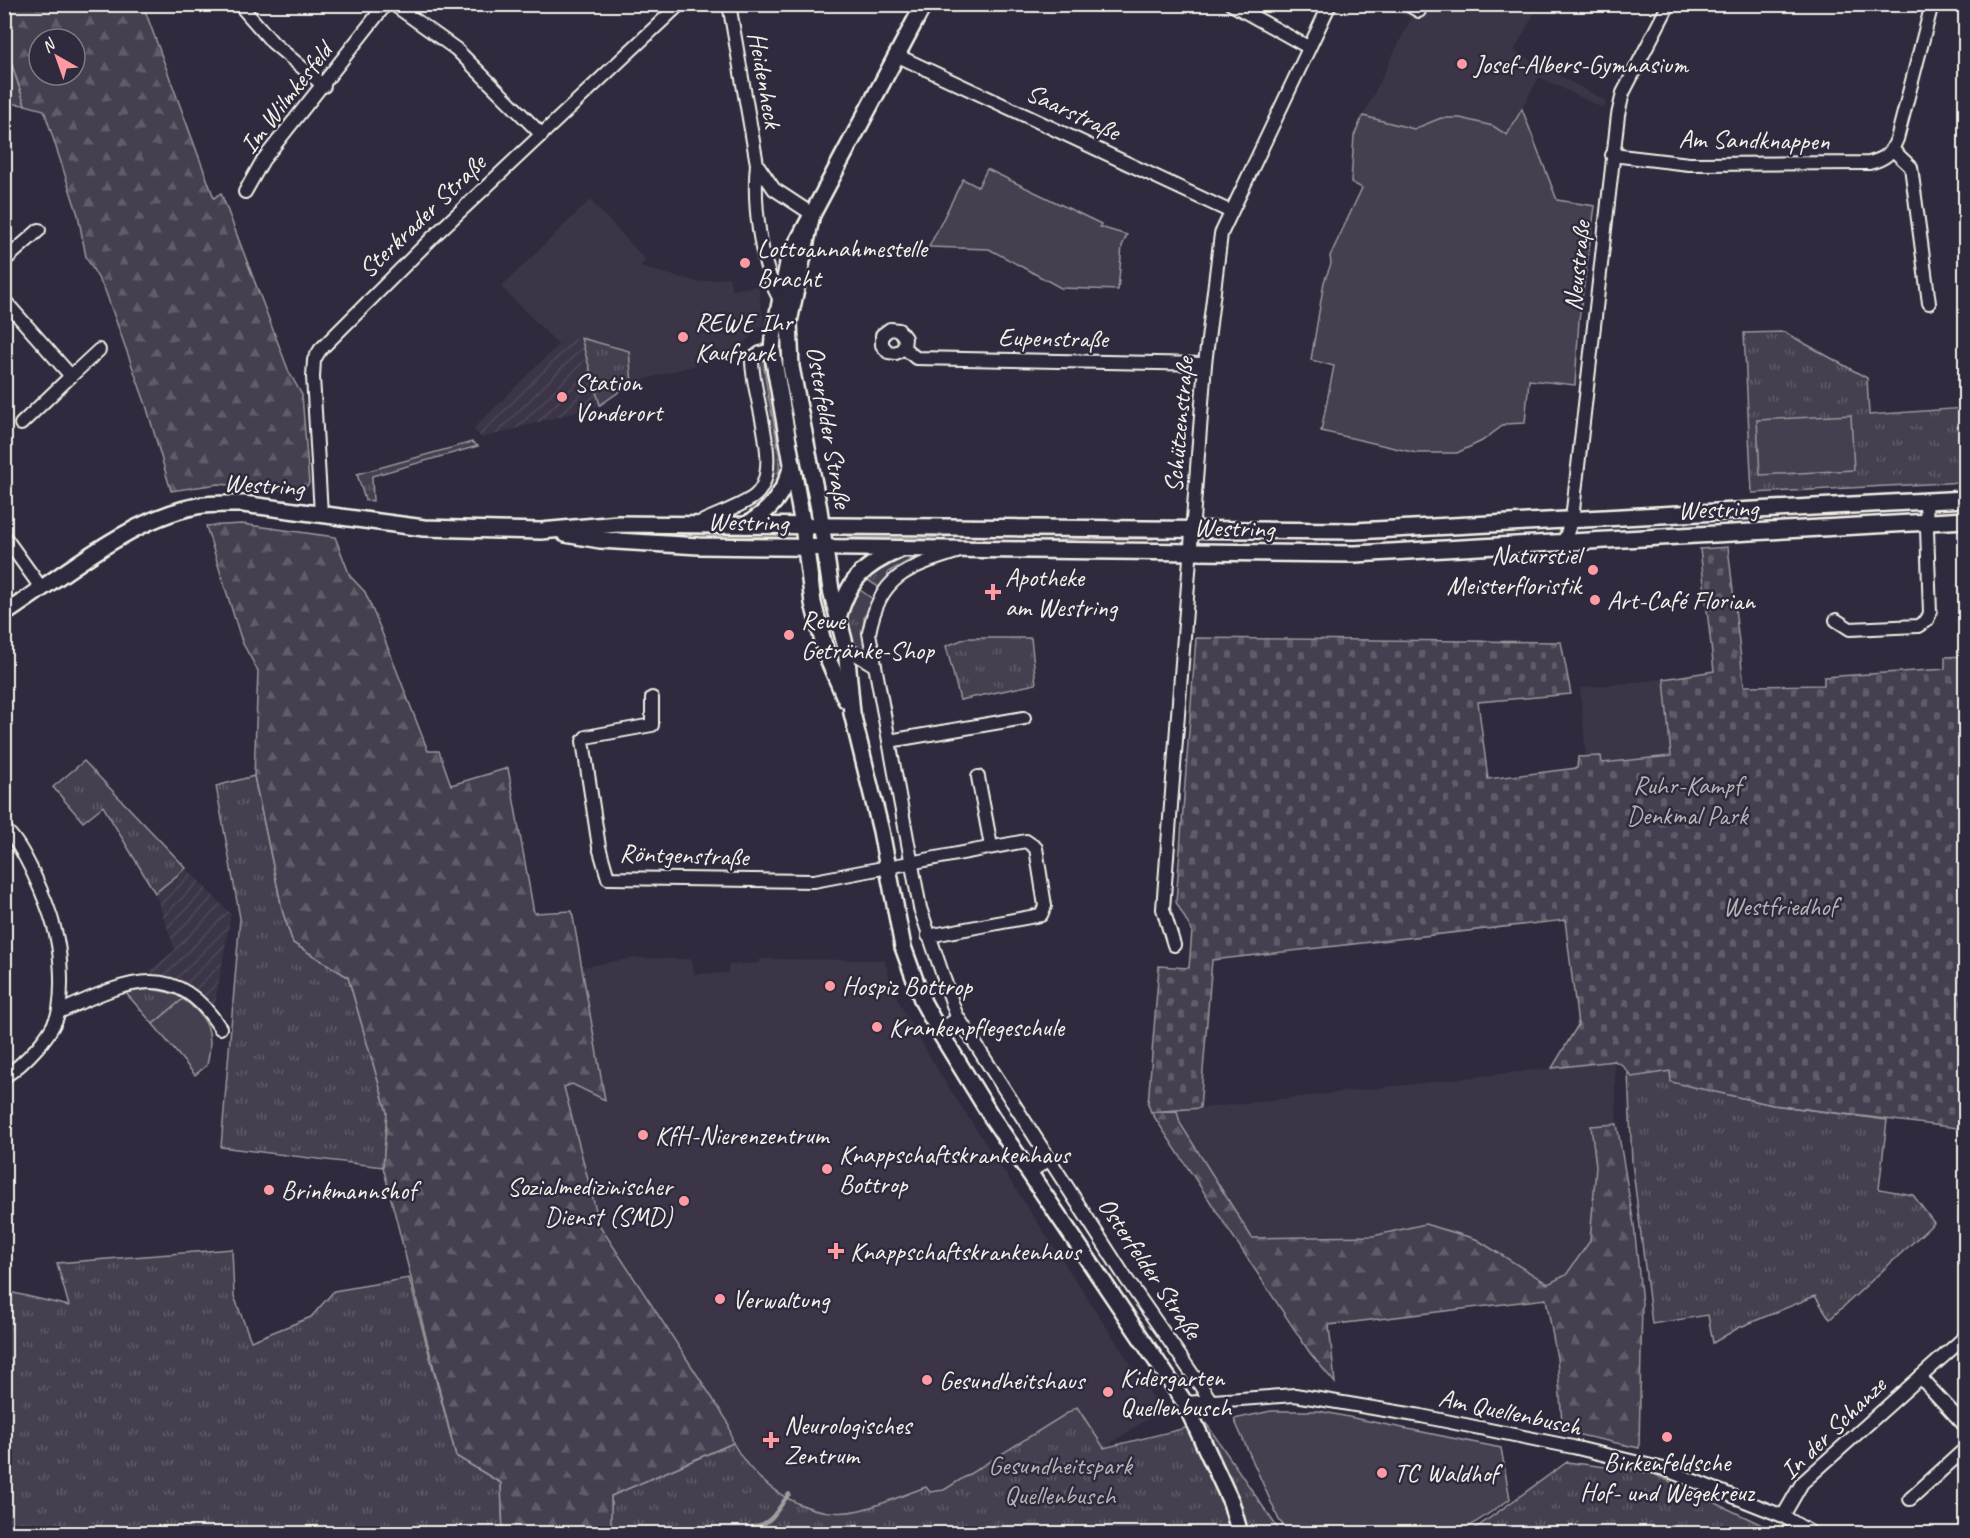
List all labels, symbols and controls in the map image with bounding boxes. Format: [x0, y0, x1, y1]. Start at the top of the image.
north arrow [27, 27, 87, 87]
street label: Heidenheck [740, 29, 790, 132]
text: N [38, 33, 61, 57]
street label: Im Wilmkesfeld [232, 33, 342, 160]
place label: Josef-Albers-Gymnasium [1472, 48, 1690, 81]
marker: Josef-Albers-Gymnasium [1455, 57, 1469, 71]
street label: Saarstraße [1021, 76, 1128, 149]
street label: Am Sandknappen [1678, 122, 1830, 158]
street label: Sterkrader Straße [351, 145, 494, 285]
street label: Neustraße [1556, 217, 1598, 313]
place label: Lottoannahmestelle Bracht [757, 232, 930, 295]
marker: Lottoannahmestelle Bracht [738, 256, 752, 270]
place label: REWE Ihr Kaufpark [695, 306, 794, 369]
street label: Eupenstraße [998, 321, 1111, 355]
marker: REWE Ihr Kaufpark [676, 330, 690, 344]
street label: Osterfelder Straße [799, 343, 860, 513]
street label: Schützenstraße [1157, 353, 1202, 494]
place label: Station Vonderort [574, 366, 664, 429]
marker: Station Vonderort [555, 390, 569, 404]
street label: Westring [223, 466, 307, 504]
street label: Westring [1677, 491, 1760, 527]
street label: Westring [708, 505, 790, 539]
street label: Westring [1194, 511, 1276, 545]
place label: Naturstiel Meisterfloristik [1447, 539, 1586, 602]
place label: Apotheke am Westring [1005, 561, 1119, 624]
marker: Naturstiel Meisterfloristik [1586, 563, 1600, 577]
place label: Art-Café Florian [1607, 584, 1756, 617]
marker: Apotheke am Westring [986, 585, 1000, 599]
marker: Art-Café Florian [1588, 593, 1602, 607]
place label: Rewe Getränke-Shop [801, 604, 936, 667]
marker: Rewe Getränke-Shop [782, 628, 796, 642]
park label: Ruhr-Kampf Denkmal Park [1626, 769, 1750, 832]
street label: Röntgenstraße [619, 836, 752, 874]
park label: Westfriedhof [1723, 890, 1842, 923]
place label: Hospiz Bottrop [842, 970, 973, 1003]
marker: Hospiz Bottrop [823, 979, 837, 993]
place label: Krankenpflegeschule [889, 1011, 1066, 1044]
marker: Krankenpflegeschule [870, 1020, 884, 1034]
place label: KfH-Nierenzentrum [655, 1119, 831, 1152]
marker: KfH-Nierenzentrum [636, 1128, 650, 1142]
place label: Knappschaftskrankenhaus Bottrop [839, 1138, 1072, 1201]
marker: Knappschaftskrankenhaus Bottrop [820, 1162, 834, 1176]
place label: Sozialmedizinischer Dienst (SMD) [507, 1170, 675, 1233]
place label: Brinkmannshof [281, 1174, 422, 1207]
marker: Brinkmannshof [262, 1183, 276, 1197]
street label: Osterfelder Straße [1090, 1191, 1211, 1347]
marker: Sozialmedizinischer Dienst (SMD) [677, 1194, 691, 1208]
place label: Knappschaftskrankenhaus [850, 1235, 1083, 1268]
marker: Knappschaftskrankenhaus [827, 1242, 845, 1260]
place label: Verwaltung [732, 1283, 831, 1316]
marker: Verwaltung [713, 1292, 727, 1306]
place label: Kidergarten Quellenbusch [1120, 1361, 1233, 1424]
place label: Gesundheitshaus [939, 1364, 1086, 1397]
street label: In der Schanze [1773, 1368, 1894, 1487]
marker: Gesundheitshaus [920, 1373, 934, 1387]
street label: Am Quellenbusch [1436, 1381, 1585, 1443]
marker: Kidergarten Quellenbusch [1101, 1385, 1115, 1399]
place label: Neurologisches Zentrum [784, 1409, 913, 1472]
marker: Birkenfeldsche Hof- und Wegekreuz [1660, 1430, 1674, 1444]
marker: Neurologisches Zentrum [762, 1431, 780, 1449]
place label: Birkenfeldsche Hof- und Wegekreuz [1580, 1446, 1756, 1509]
park label: Gesundheitspark Quellenbusch [988, 1449, 1134, 1512]
place label: TC Waldhof [1394, 1457, 1503, 1490]
marker: TC Waldhof [1375, 1466, 1389, 1480]

